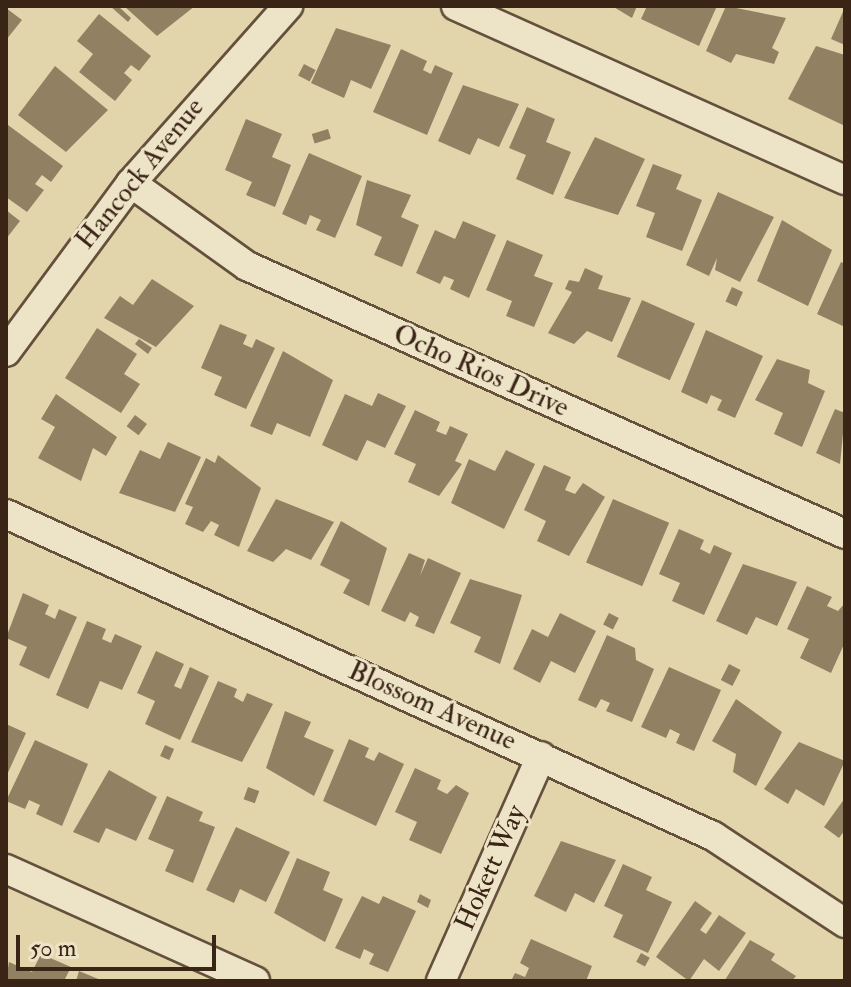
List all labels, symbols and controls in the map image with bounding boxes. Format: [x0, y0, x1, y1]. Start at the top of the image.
street label: Hancock Avenue [69, 91, 211, 257]
street label: Ocho Rios Drive [388, 317, 574, 425]
street label: Blossom Avenue [343, 654, 521, 758]
street label: Hokett Way [448, 800, 534, 936]
scale bar [20, 919, 220, 969]
text: 50 m [30, 933, 76, 964]

